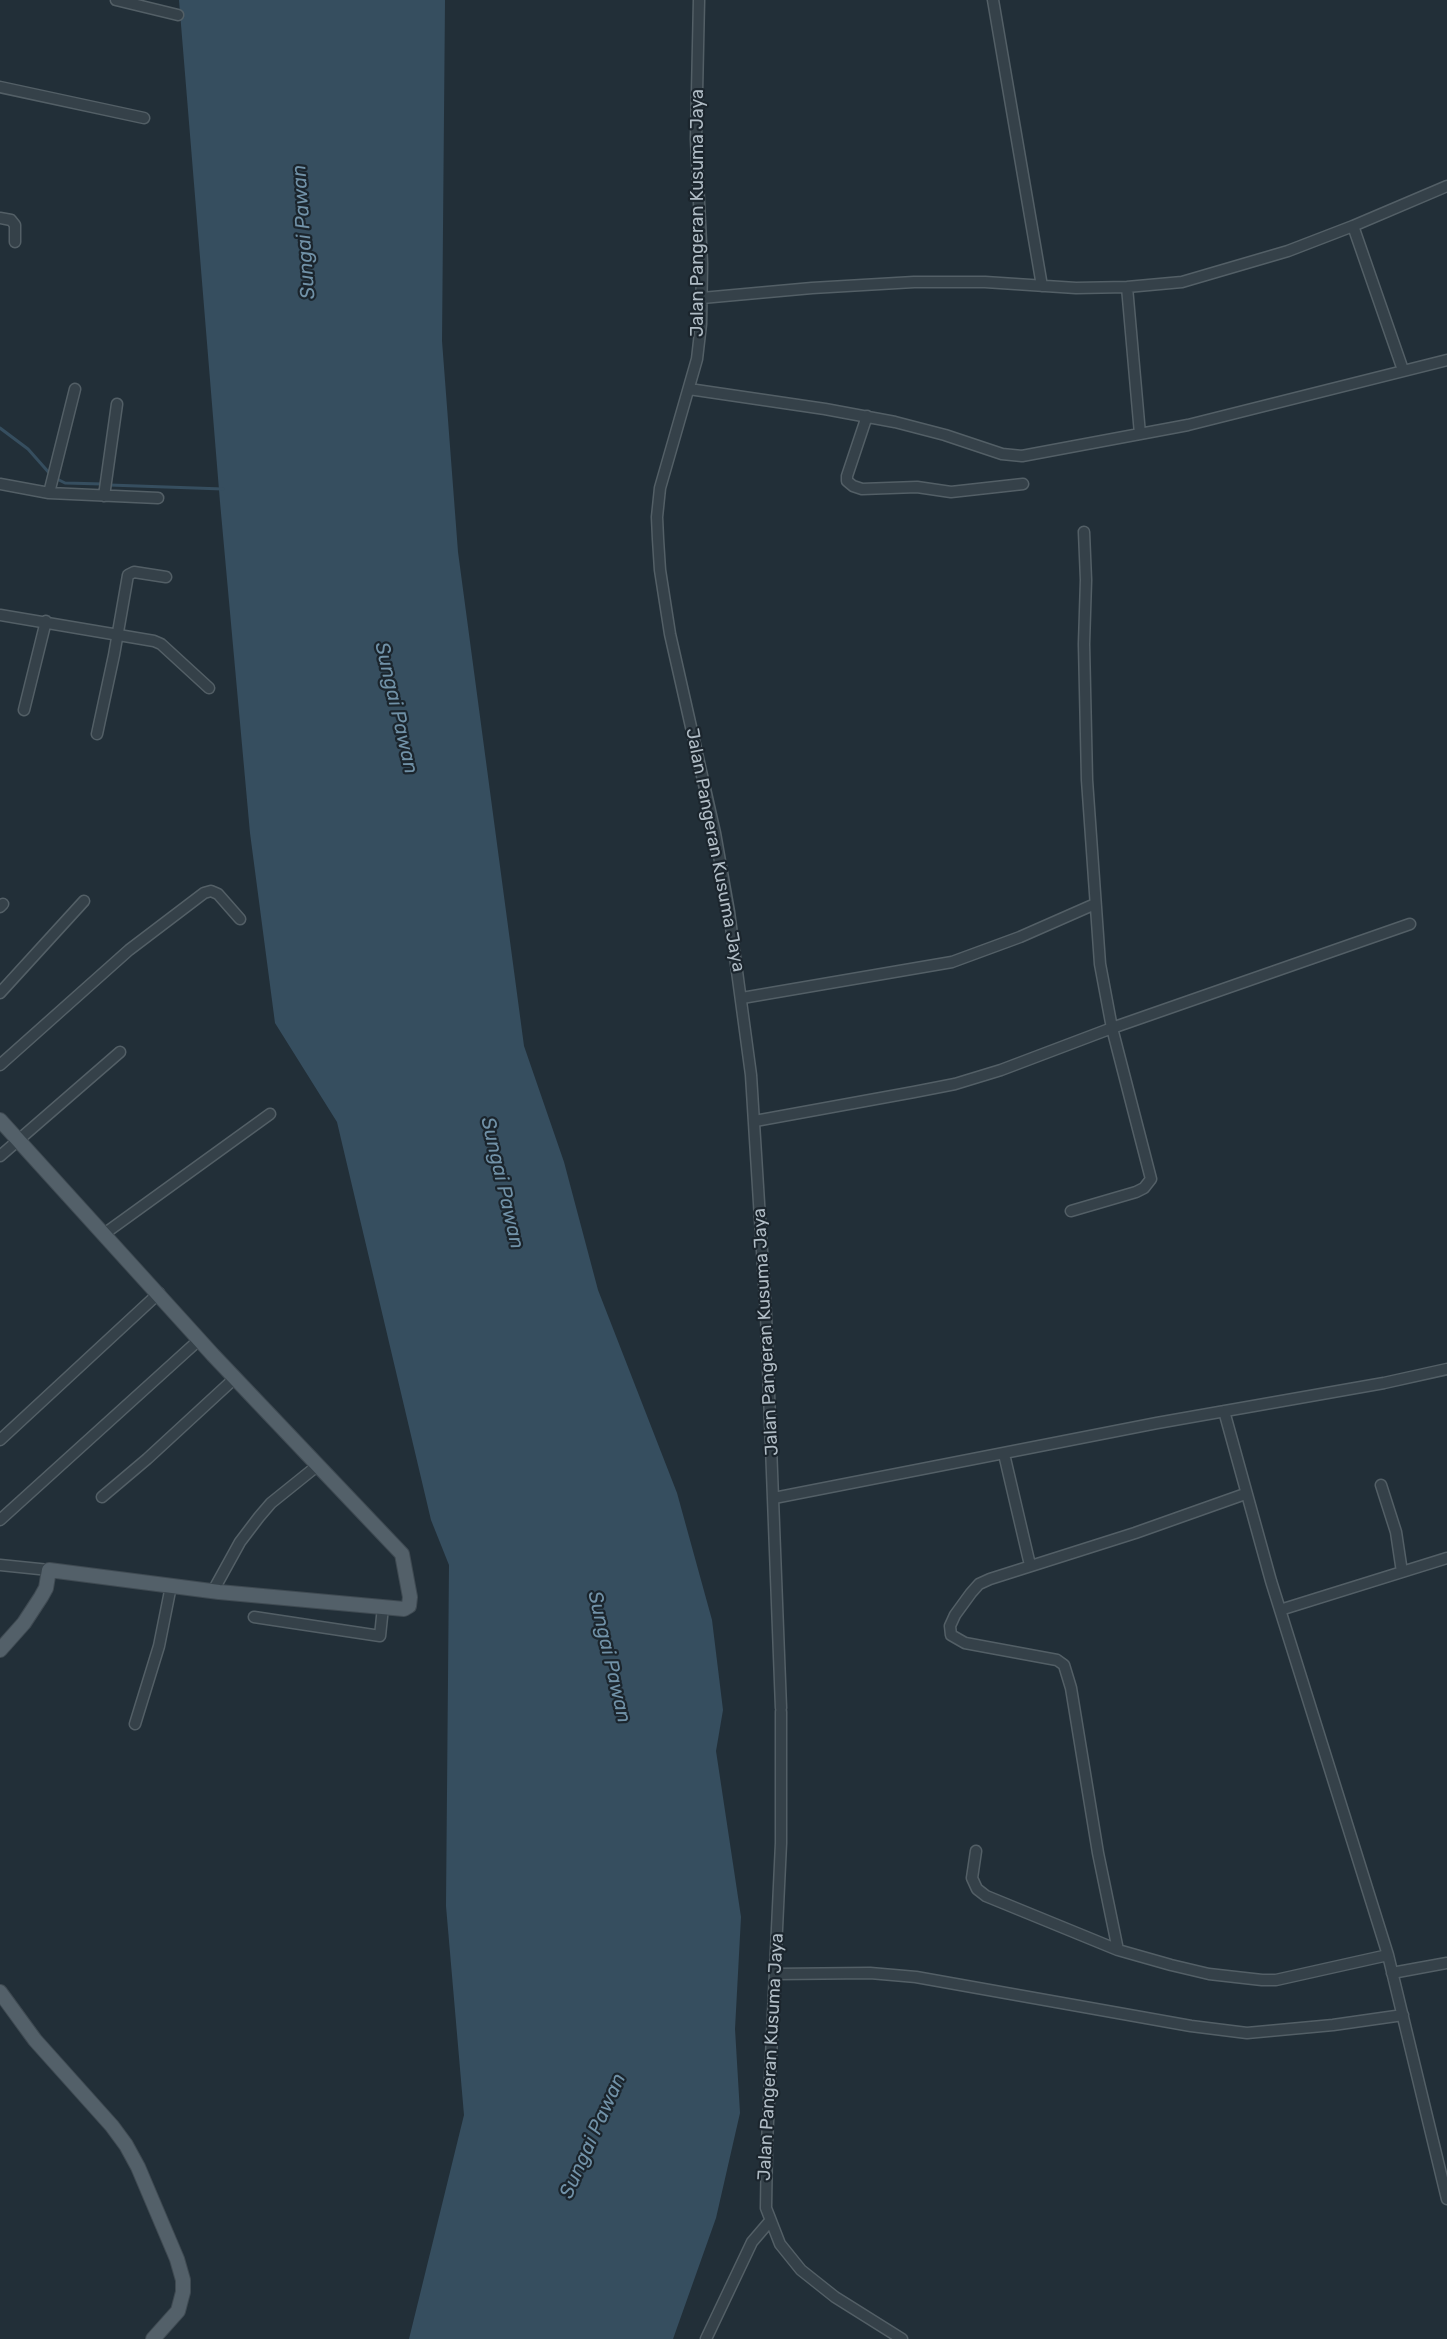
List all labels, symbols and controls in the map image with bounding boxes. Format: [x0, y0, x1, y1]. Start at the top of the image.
street label: Jalan Pangeran Kusuma Jaya [687, 89, 709, 337]
water label: Sungai Pawan [287, 164, 321, 300]
water label: Sungai Pawan [369, 640, 423, 776]
street label: Jalan Pangeran Kusuma Jaya [681, 726, 749, 974]
water label: Sungai Pawan [475, 1115, 529, 1251]
street label: Jalan Pangeran Kusuma Jaya [749, 1208, 783, 1456]
water label: Sungai Pawan [582, 1589, 636, 1725]
street label: Jalan Pangeran Kusuma Jaya [754, 1933, 788, 2181]
water label: Sungai Pawan [555, 2070, 631, 2202]

